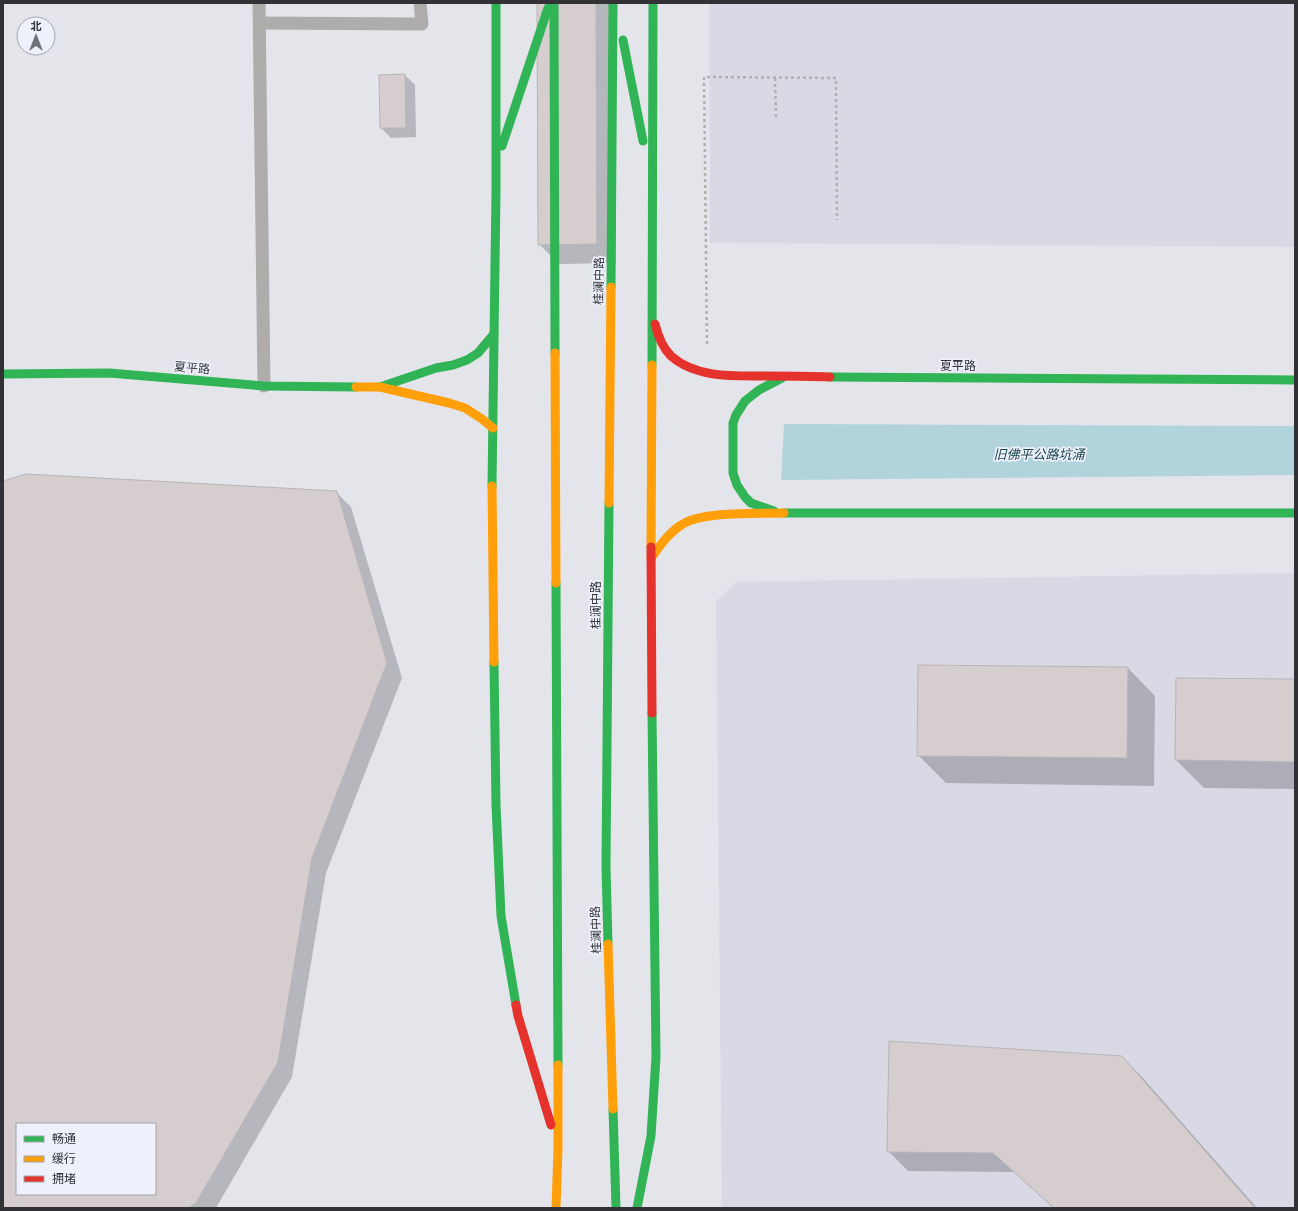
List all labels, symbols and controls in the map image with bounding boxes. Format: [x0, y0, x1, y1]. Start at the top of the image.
north arrow [16, 16, 56, 56]
text: 北 [31, 19, 42, 33]
street label: 桂澜中路 [591, 257, 606, 305]
street label: 夏平路 [173, 358, 211, 377]
street label: 夏平路 [940, 358, 976, 373]
water label: 旧佛平公路坑涌 [993, 446, 1086, 462]
street label: 桂澜中路 [588, 581, 603, 629]
street label: 桂澜中路 [587, 906, 604, 954]
legend [16, 1123, 156, 1195]
text: 畅通 [52, 1131, 76, 1146]
text: 缓行 [52, 1151, 76, 1166]
text: 拥堵 [52, 1171, 76, 1186]

